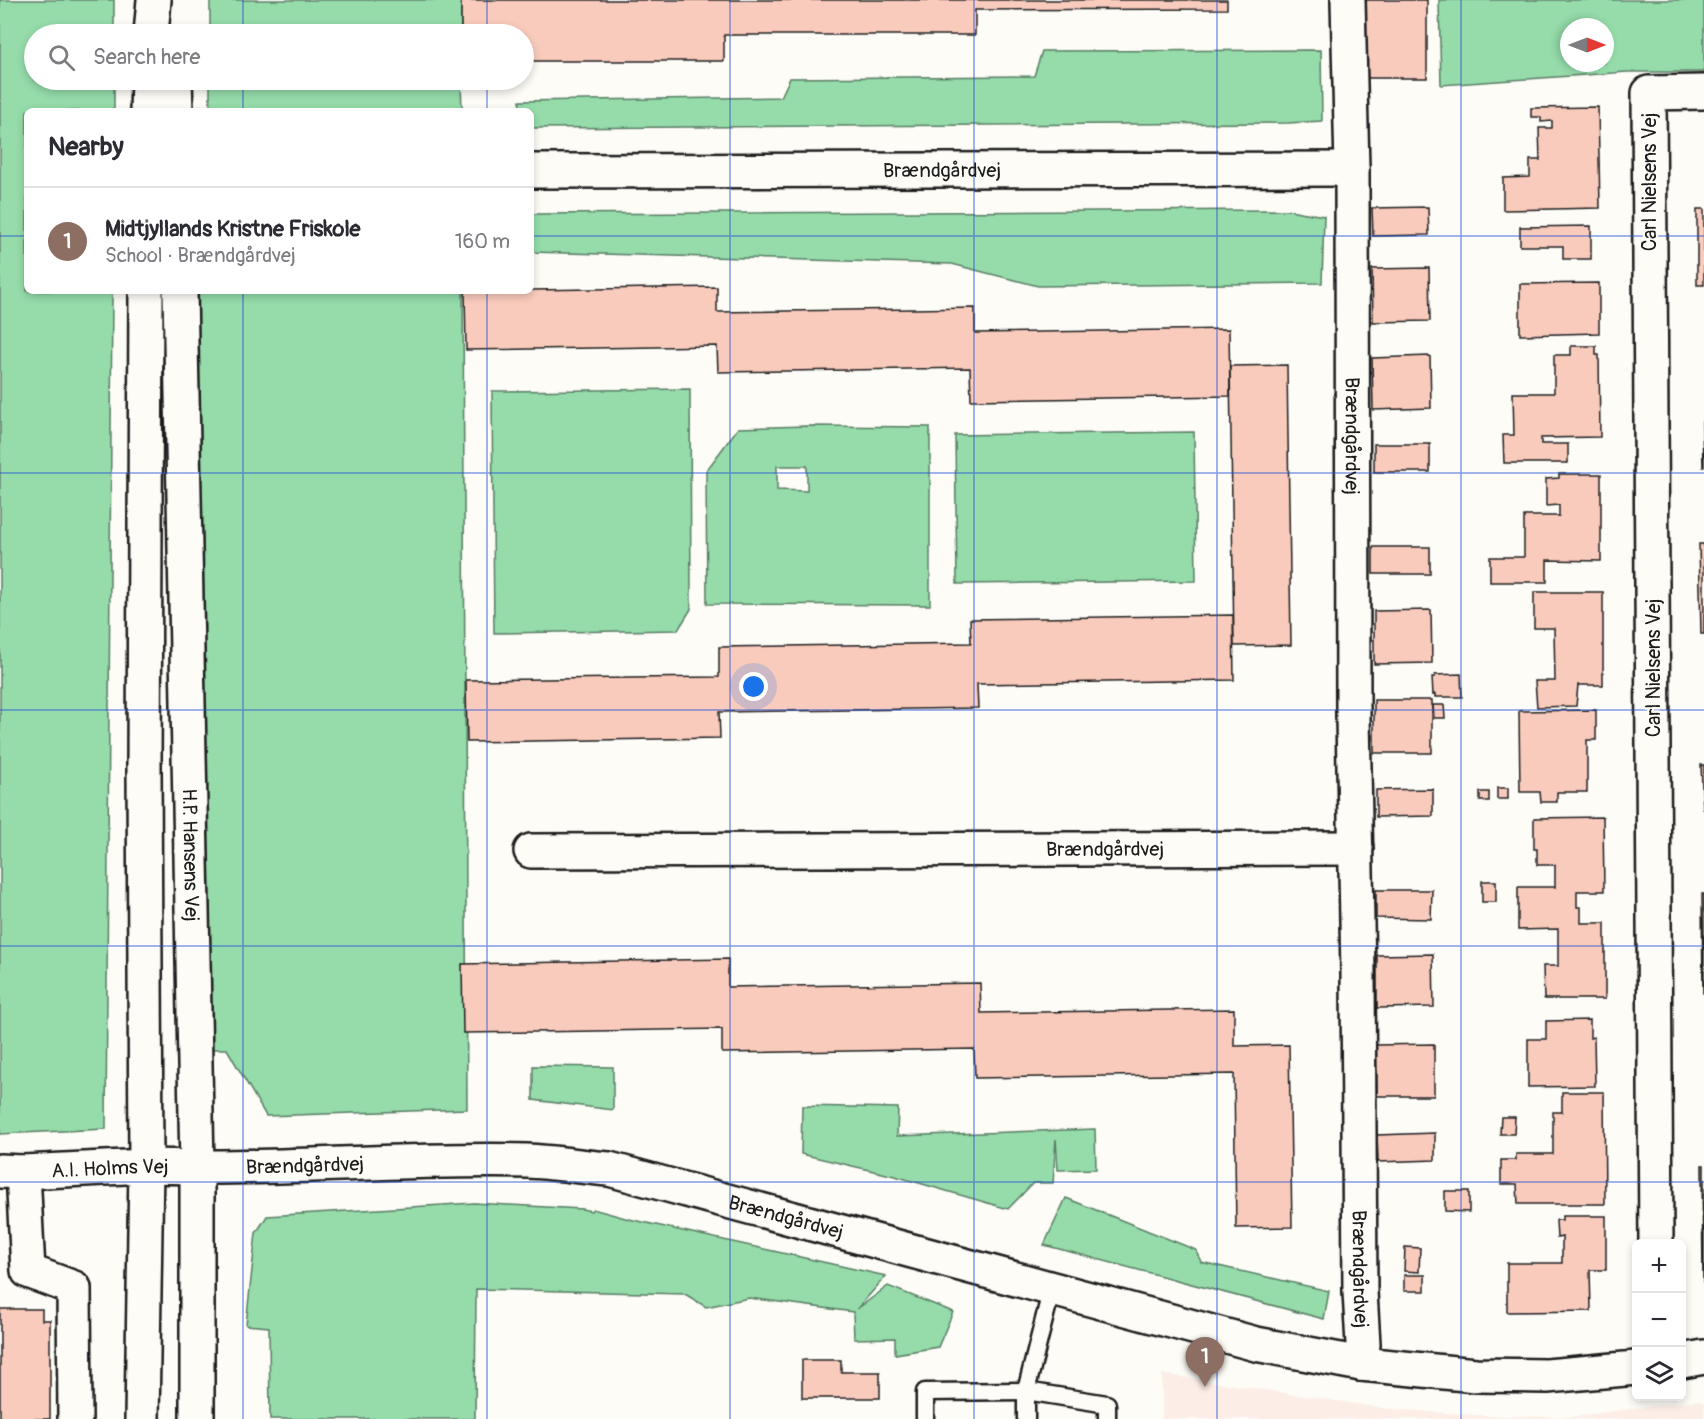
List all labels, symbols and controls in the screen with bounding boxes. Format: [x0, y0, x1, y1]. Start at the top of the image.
north arrow [1560, 18, 1614, 72]
search box [24, 24, 534, 90]
icon: search [45, 41, 78, 74]
text: Search here [93, 43, 200, 71]
street label: Carl Nielsens Vej [1637, 113, 1662, 251]
text: Nearby [48, 131, 124, 163]
street label: Brændgårdvej [883, 157, 1001, 183]
text: Midtjyllands Kristne Friskole [105, 215, 360, 243]
text: 1 [64, 229, 71, 254]
text: 160 m [455, 229, 510, 254]
text: School · Brændgårdvej [105, 243, 296, 268]
street label: Brændgårdvej [1340, 377, 1365, 495]
street label: Carl Nielsens Vej [1641, 599, 1666, 737]
your location [739, 672, 768, 701]
street label: H.P. Hansens Vej [177, 788, 205, 922]
street label: Brændgårdvej [1046, 836, 1164, 862]
street label: Brændgårdvej [246, 1151, 364, 1179]
street label: A.I. Holms Vej [51, 1153, 169, 1183]
street label: Brændgårdvej [726, 1189, 846, 1244]
street label: Brændgårdvej [1347, 1210, 1375, 1329]
map controls [1632, 1239, 1686, 1401]
button: + [1632, 1239, 1686, 1293]
button: − [1632, 1293, 1686, 1347]
pin: 1 [1186, 1338, 1224, 1387]
button: layers [1632, 1347, 1686, 1401]

